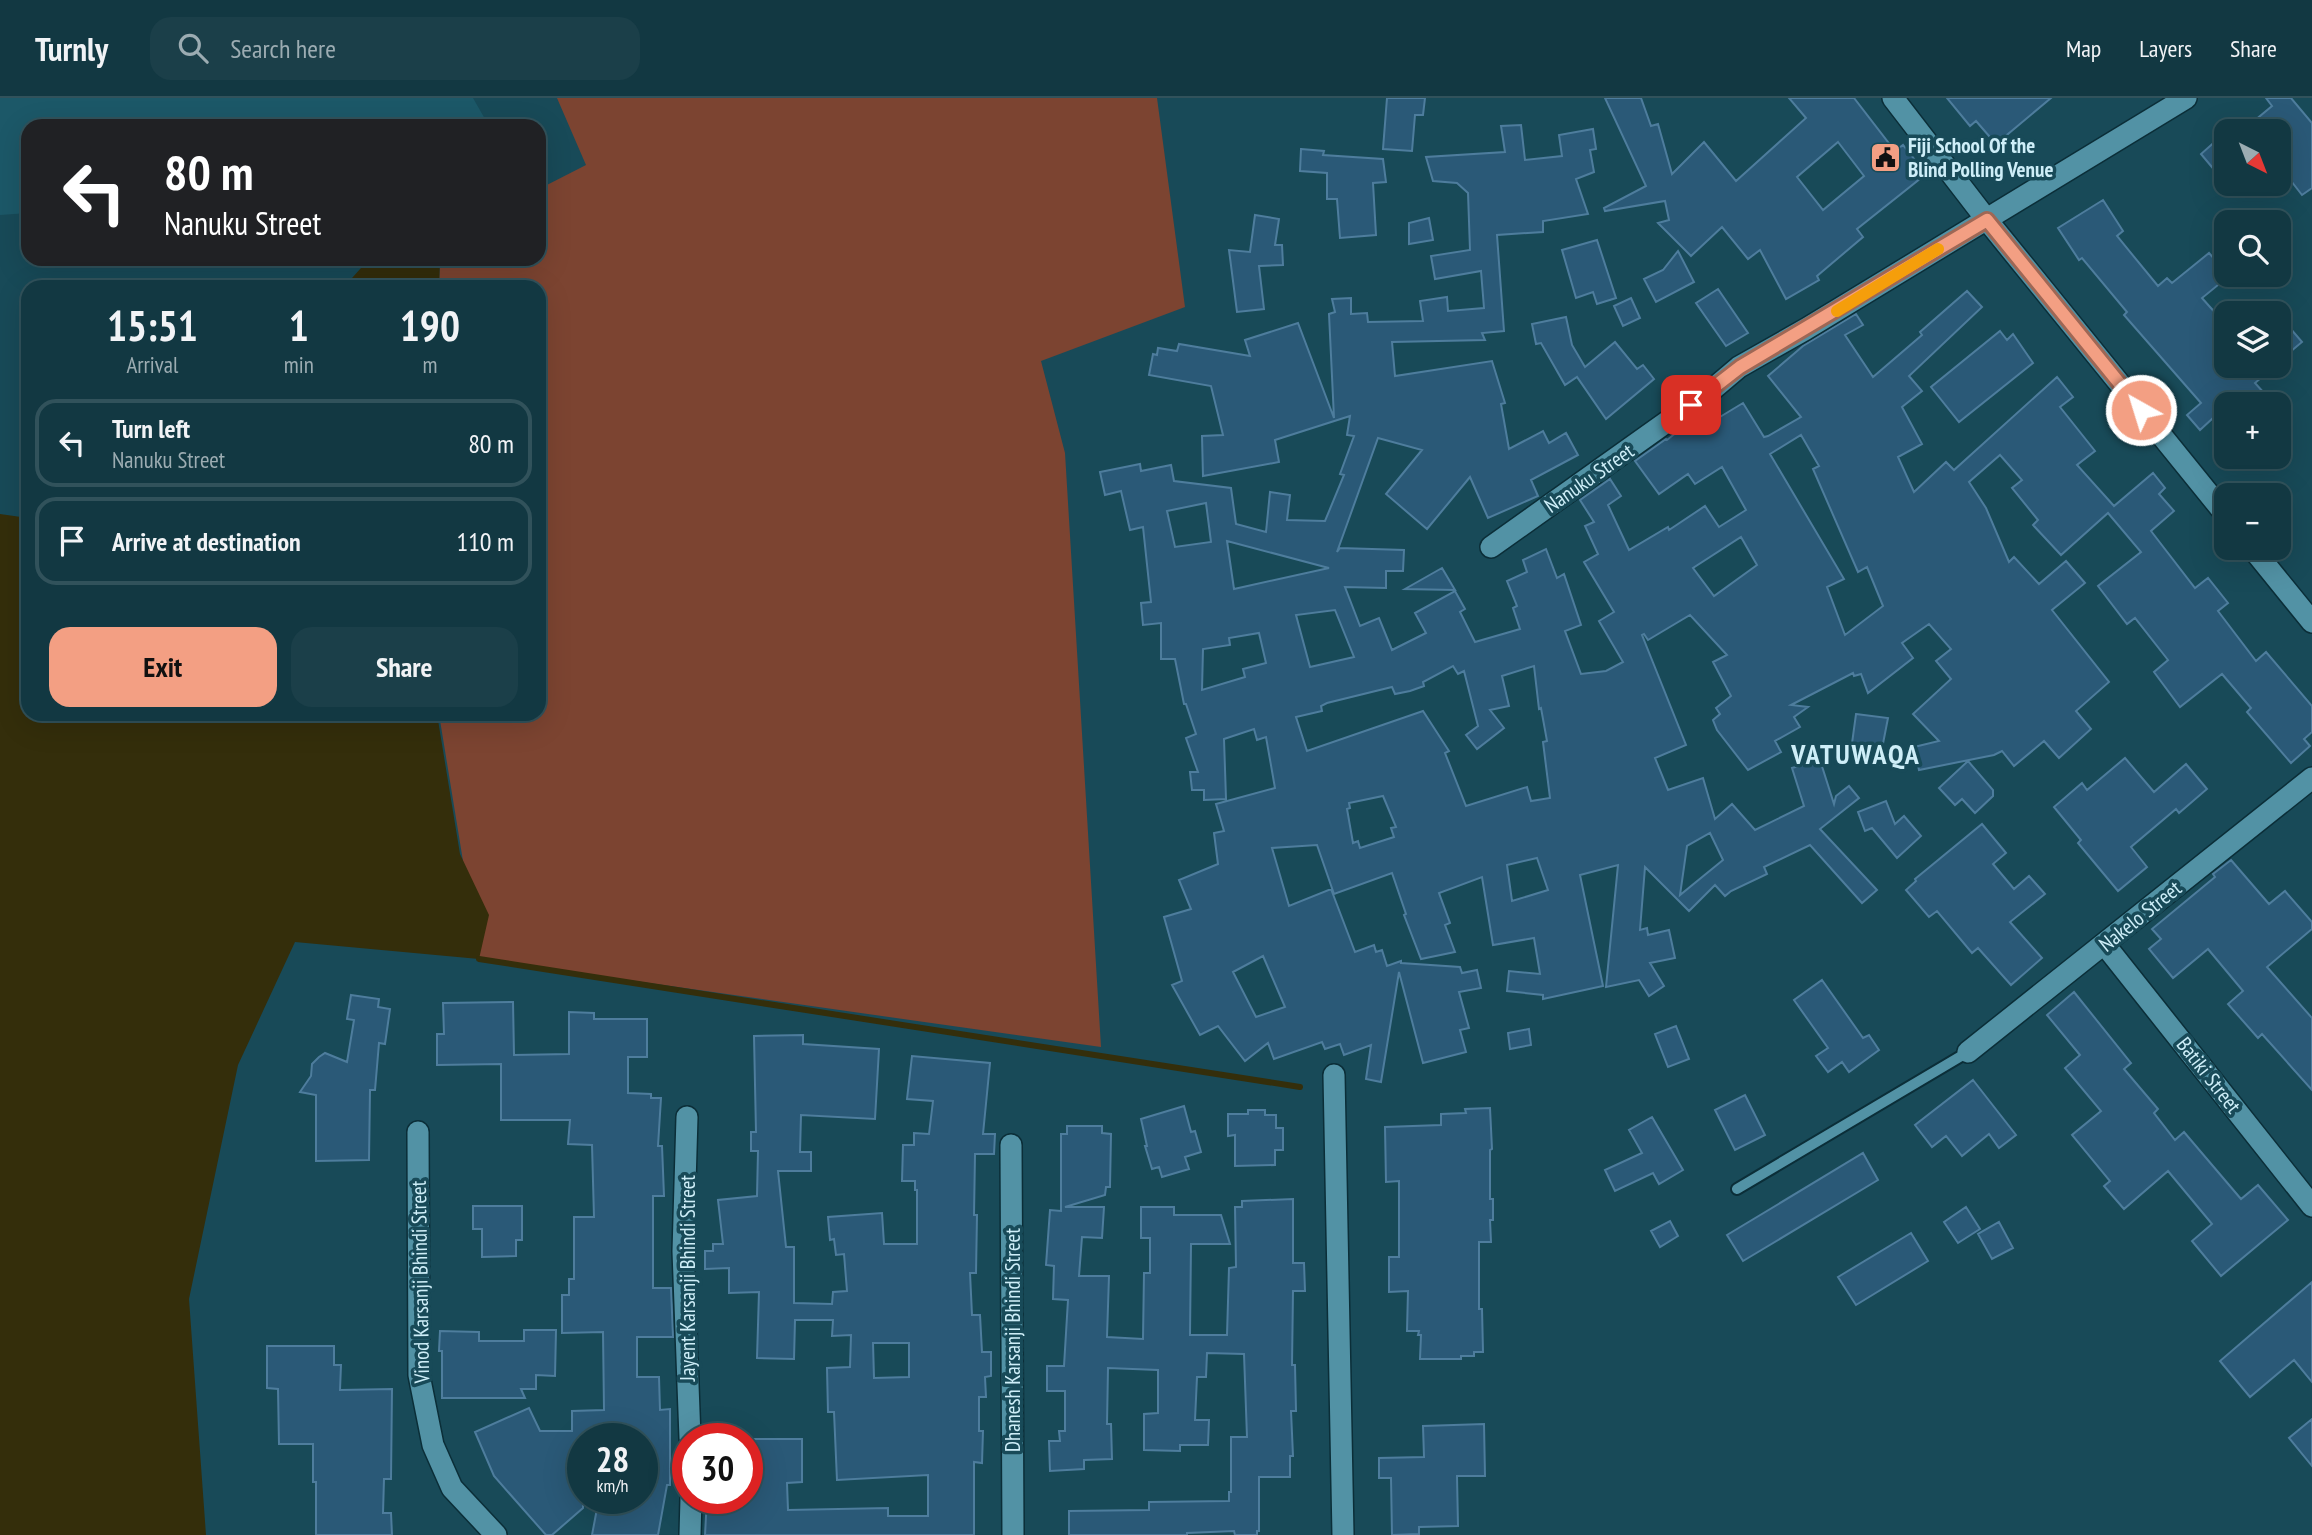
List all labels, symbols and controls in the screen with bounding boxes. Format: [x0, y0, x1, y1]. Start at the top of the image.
search box [150, 17, 640, 80]
text: Turnly [35, 27, 108, 70]
icon: search [174, 29, 212, 67]
text: Search here [230, 32, 336, 65]
text: Map [2066, 33, 2101, 64]
text: Layers [2139, 33, 2192, 64]
text: Share [2230, 33, 2277, 64]
north arrow [2214, 119, 2291, 196]
map controls [2214, 119, 2291, 560]
place label: Fiji School Of the Blind Polling Venue [1908, 132, 2053, 183]
text: 80 m [164, 140, 253, 204]
public building icon: Fiji School Of the Blind Polling Venue [1868, 140, 1902, 174]
icon: left [49, 147, 140, 238]
text: Nanuku Street [164, 202, 321, 244]
button: search [2214, 210, 2291, 287]
text: 15:51 [107, 298, 198, 353]
text: 1 [289, 298, 309, 353]
text: 190 [400, 298, 460, 353]
button: layers [2214, 301, 2291, 378]
text: Arrival [126, 350, 178, 379]
text: min [284, 350, 314, 379]
text: m [422, 350, 437, 379]
position arrow [2104, 373, 2178, 447]
pin [1661, 375, 1721, 435]
icon: arrive [1672, 386, 1710, 424]
button: + [2214, 392, 2291, 469]
text: Turn left [112, 412, 190, 445]
icon: left [53, 424, 91, 462]
text: 80 m [468, 427, 514, 460]
street label: Nanuku Street [1539, 437, 1639, 519]
text: Nanuku Street [112, 445, 225, 474]
button: − [2214, 483, 2291, 560]
icon: arrive [53, 522, 91, 560]
text: Arrive at destination [112, 525, 301, 558]
text: 110 m [456, 525, 514, 558]
button: Exit [49, 627, 277, 707]
button: Share [291, 627, 518, 707]
district label: VATUWAQA [1790, 735, 1921, 772]
street label: Nakelo Street [2093, 874, 2187, 957]
street label: Batiki Street [2171, 1032, 2247, 1119]
street label: Jayent Karsanji Bhindi Street [674, 1175, 701, 1382]
street label: Vinod Karsanji Bhindi Street [405, 1180, 435, 1385]
street label: Dhanesh Karsanji Bhindi Street [999, 1228, 1026, 1452]
speed limit sign: 30 [672, 1423, 763, 1514]
text: 28 [596, 1436, 629, 1482]
text: km/h [597, 1474, 628, 1497]

